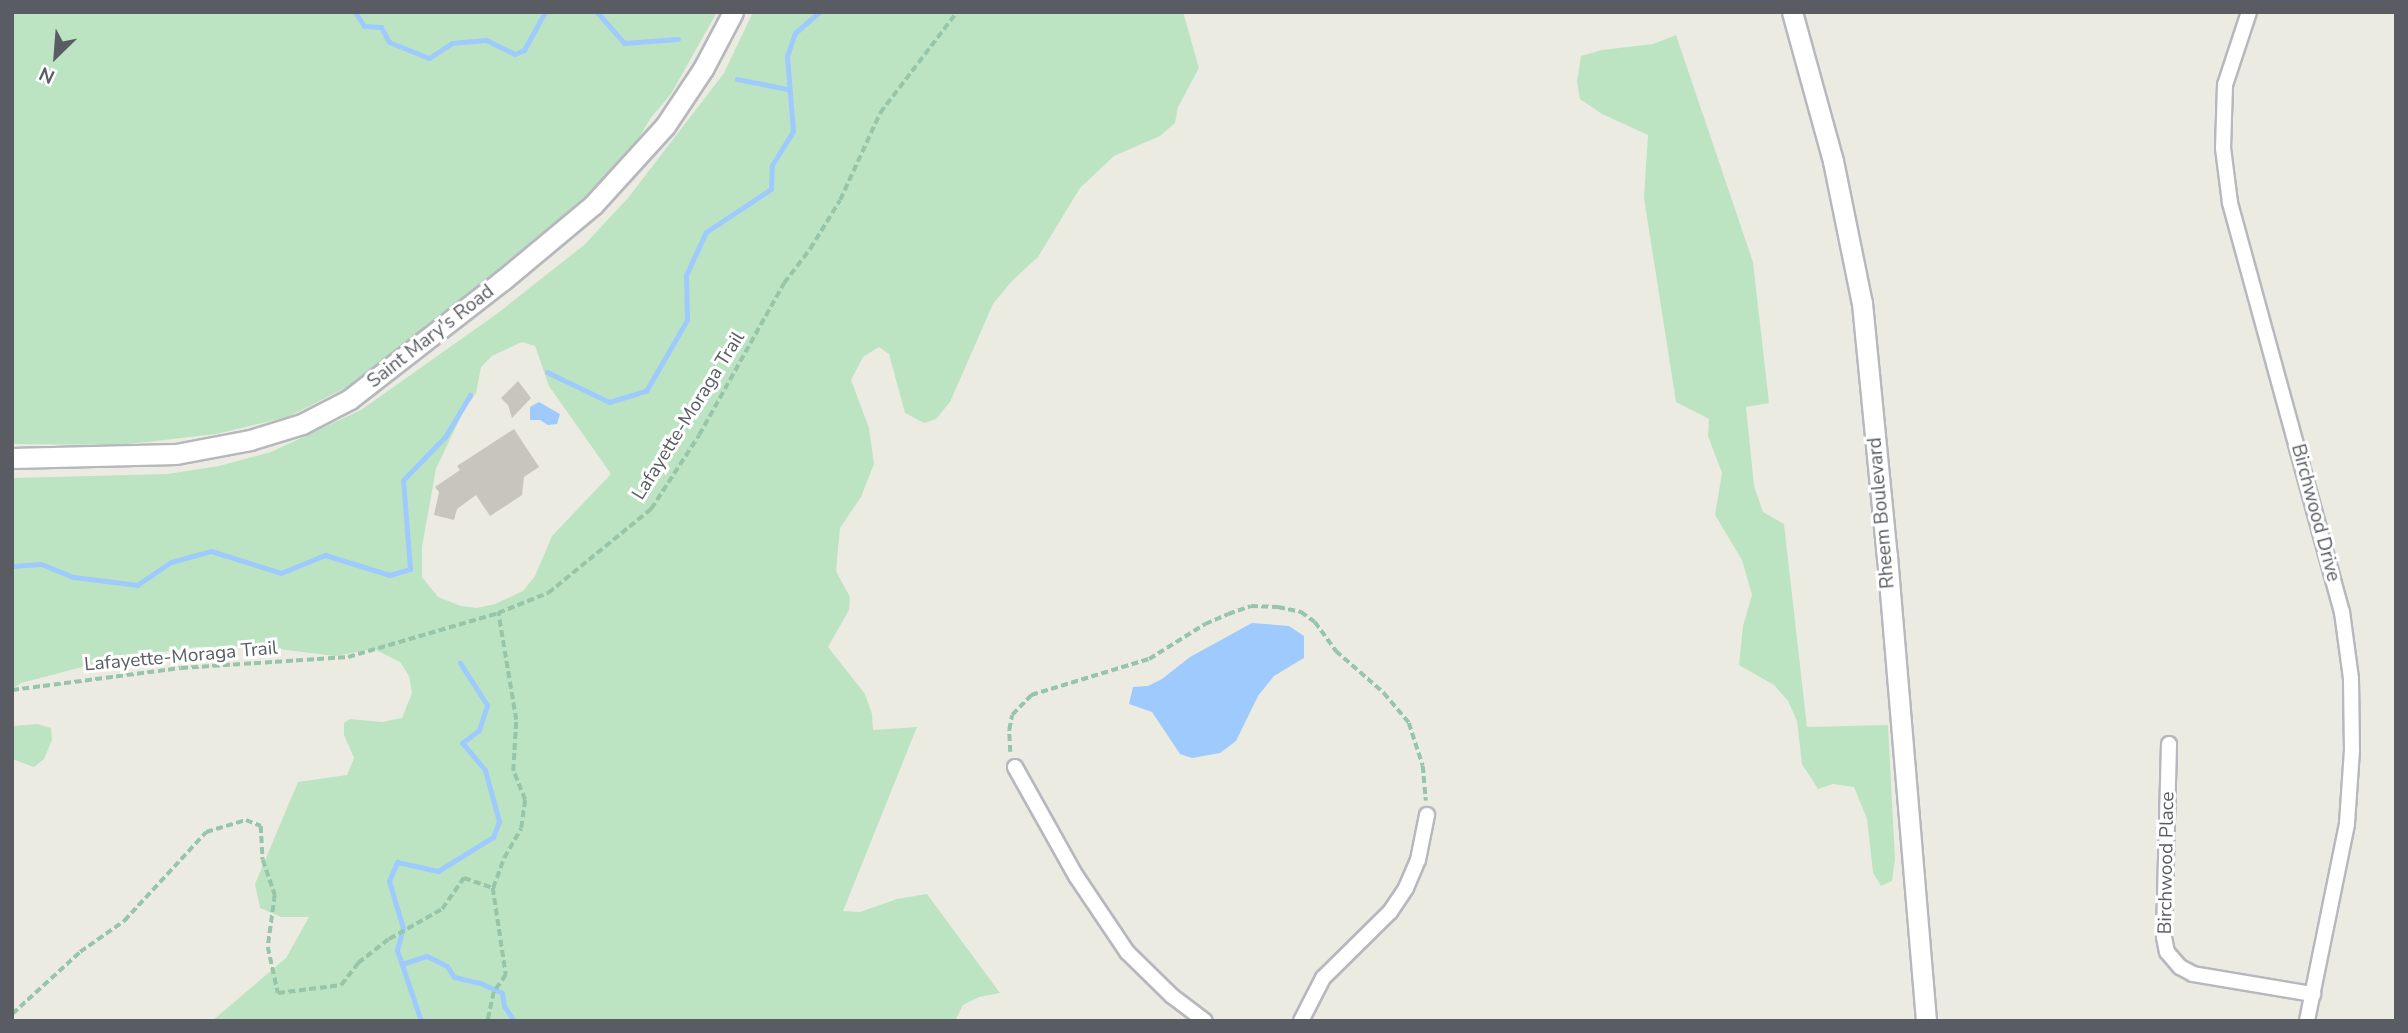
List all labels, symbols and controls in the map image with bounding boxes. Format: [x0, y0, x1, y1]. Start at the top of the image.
north arrow [21, 21, 91, 91]
text: N [35, 60, 59, 90]
street label: Saint Mary's Road [363, 280, 499, 394]
street label: Lafayette-Moraga Trail [628, 328, 750, 504]
street label: Rheem Boulevard [1864, 436, 1900, 590]
street label: Birchwood Drive [2286, 442, 2344, 584]
street label: Lafayette-Moraga Trail [83, 637, 279, 677]
street label: Birchwood Place [2154, 791, 2180, 935]

